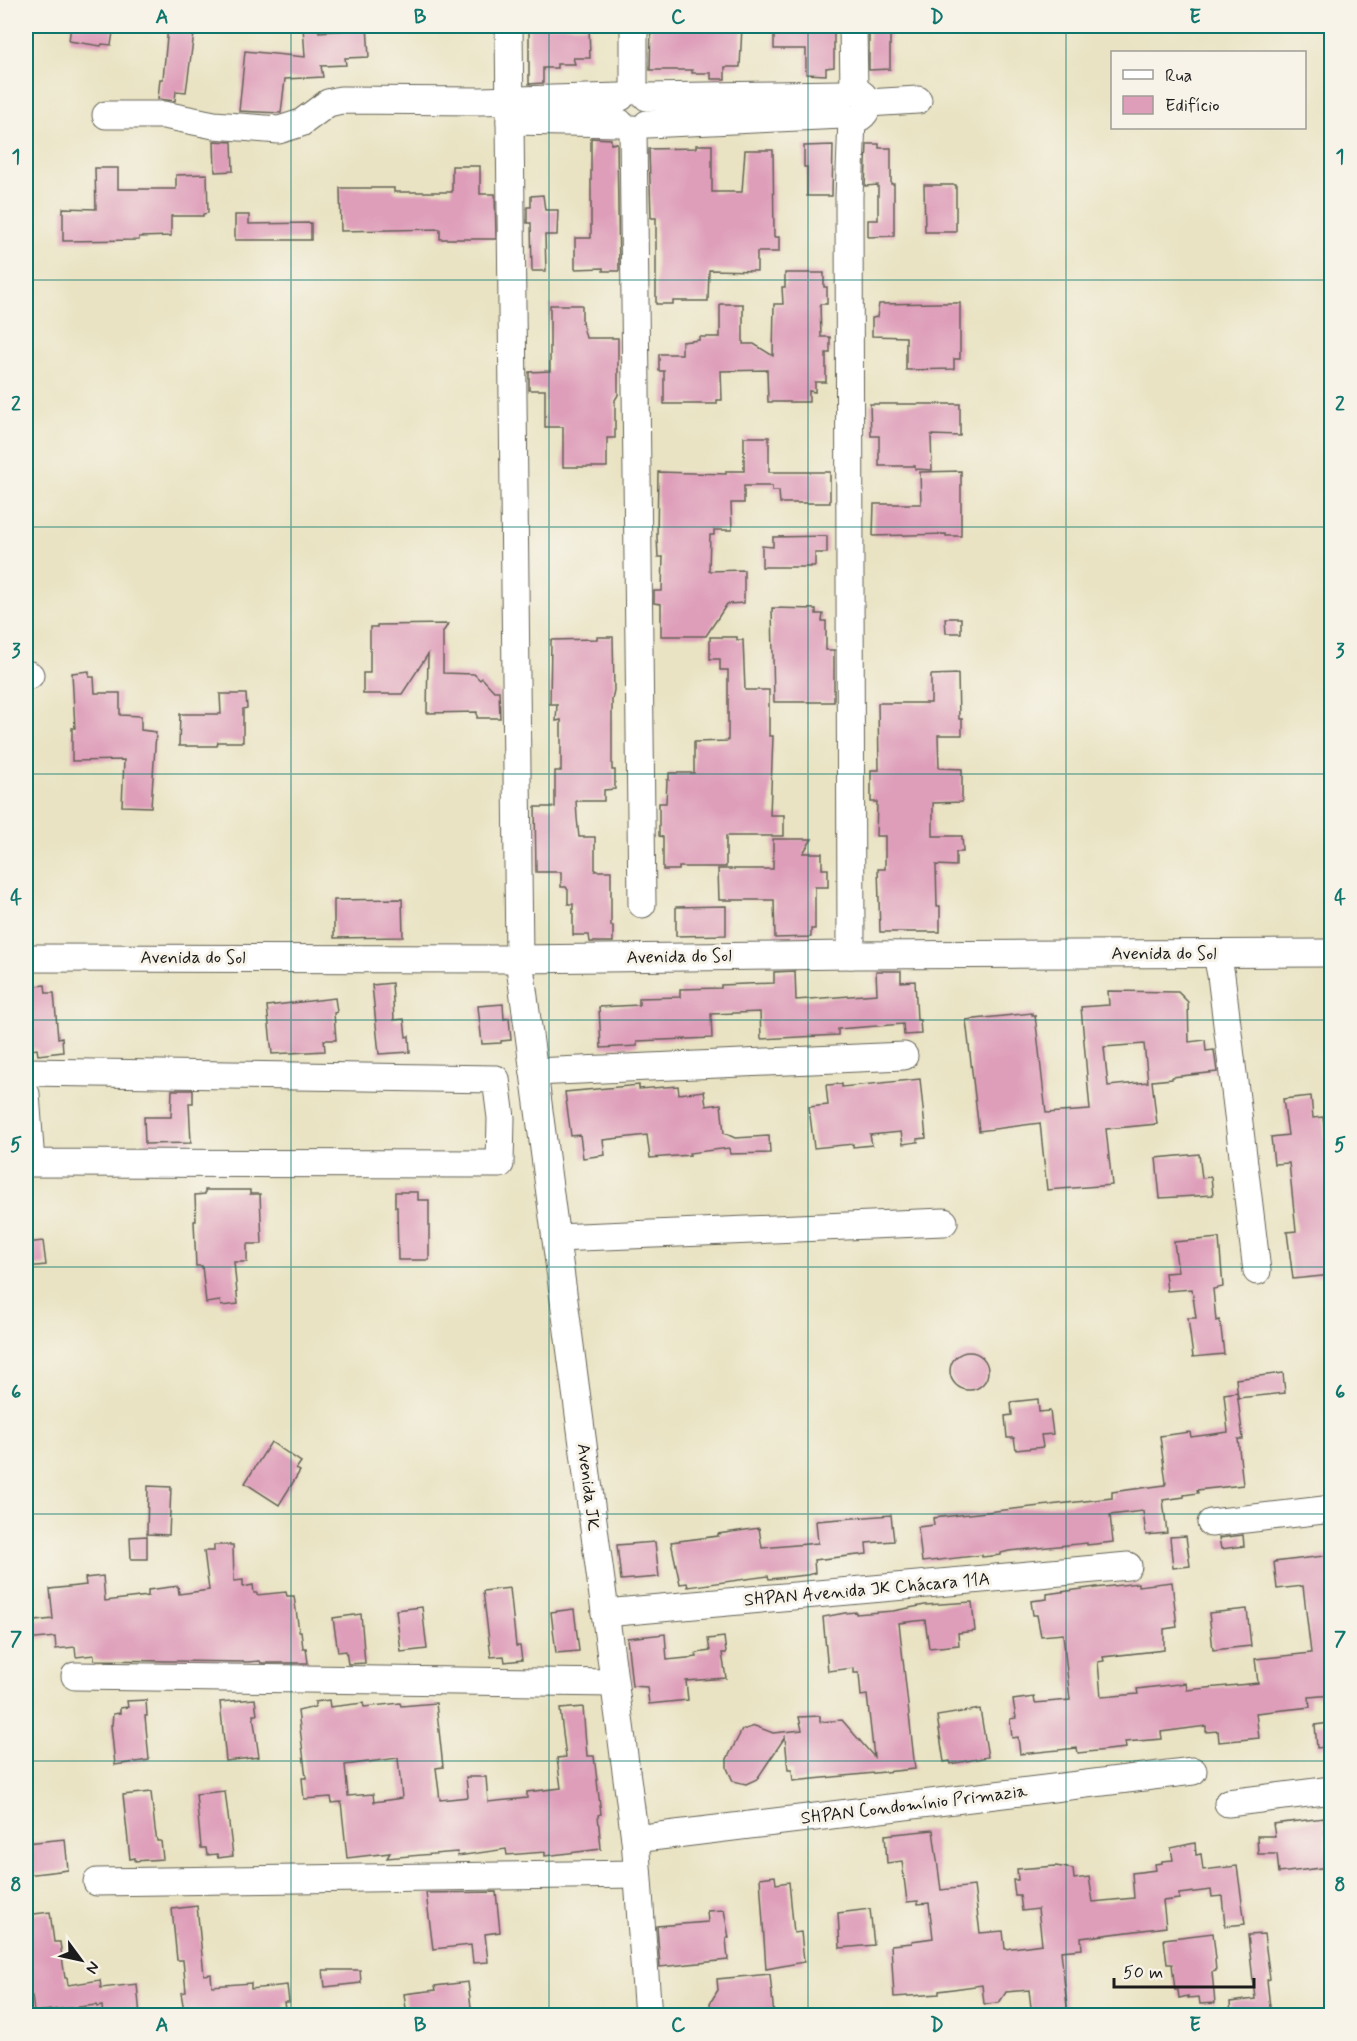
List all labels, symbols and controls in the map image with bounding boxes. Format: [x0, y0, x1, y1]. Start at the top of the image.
text: A [155, 4, 169, 31]
text: B [414, 4, 427, 31]
text: C [671, 4, 686, 31]
text: D [930, 4, 944, 31]
text: E [1189, 4, 1201, 31]
legend [1111, 51, 1306, 129]
text: Rua [1165, 64, 1192, 88]
text: Edifício [1165, 94, 1220, 118]
text: 1 [12, 144, 20, 171]
text: 1 [1336, 144, 1344, 171]
text: 2 [11, 391, 21, 418]
text: 2 [1335, 391, 1345, 418]
text: 3 [11, 638, 21, 665]
text: 3 [1335, 638, 1345, 665]
text: 4 [10, 885, 22, 912]
text: 4 [1334, 885, 1346, 912]
street label: Avenida do Sol [1111, 942, 1217, 966]
street label: Avenida do Sol [626, 944, 732, 970]
street label: Avenida do Sol [140, 946, 246, 970]
text: 5 [10, 1132, 22, 1159]
text: 5 [1334, 1132, 1346, 1159]
text: 6 [11, 1379, 21, 1406]
text: 6 [1335, 1379, 1345, 1406]
street label: Avenida JK [571, 1442, 605, 1532]
street label: SHPAN Avenida JK Chácara 11A [743, 1567, 991, 1613]
text: 7 [10, 1626, 22, 1653]
text: 7 [1334, 1626, 1346, 1653]
street label: SHPAN Condomínio Primazia [799, 1779, 1029, 1831]
text: 8 [10, 1872, 22, 1899]
text: 8 [1334, 1872, 1346, 1899]
north arrow [51, 1930, 111, 1990]
scale bar [1114, 1951, 1254, 1989]
text: N [81, 1957, 104, 1978]
text: 50 m [1123, 1961, 1163, 1985]
text: A [155, 2012, 169, 2039]
text: B [414, 2012, 427, 2039]
text: C [671, 2012, 686, 2039]
text: D [930, 2012, 944, 2039]
text: E [1189, 2012, 1201, 2039]

